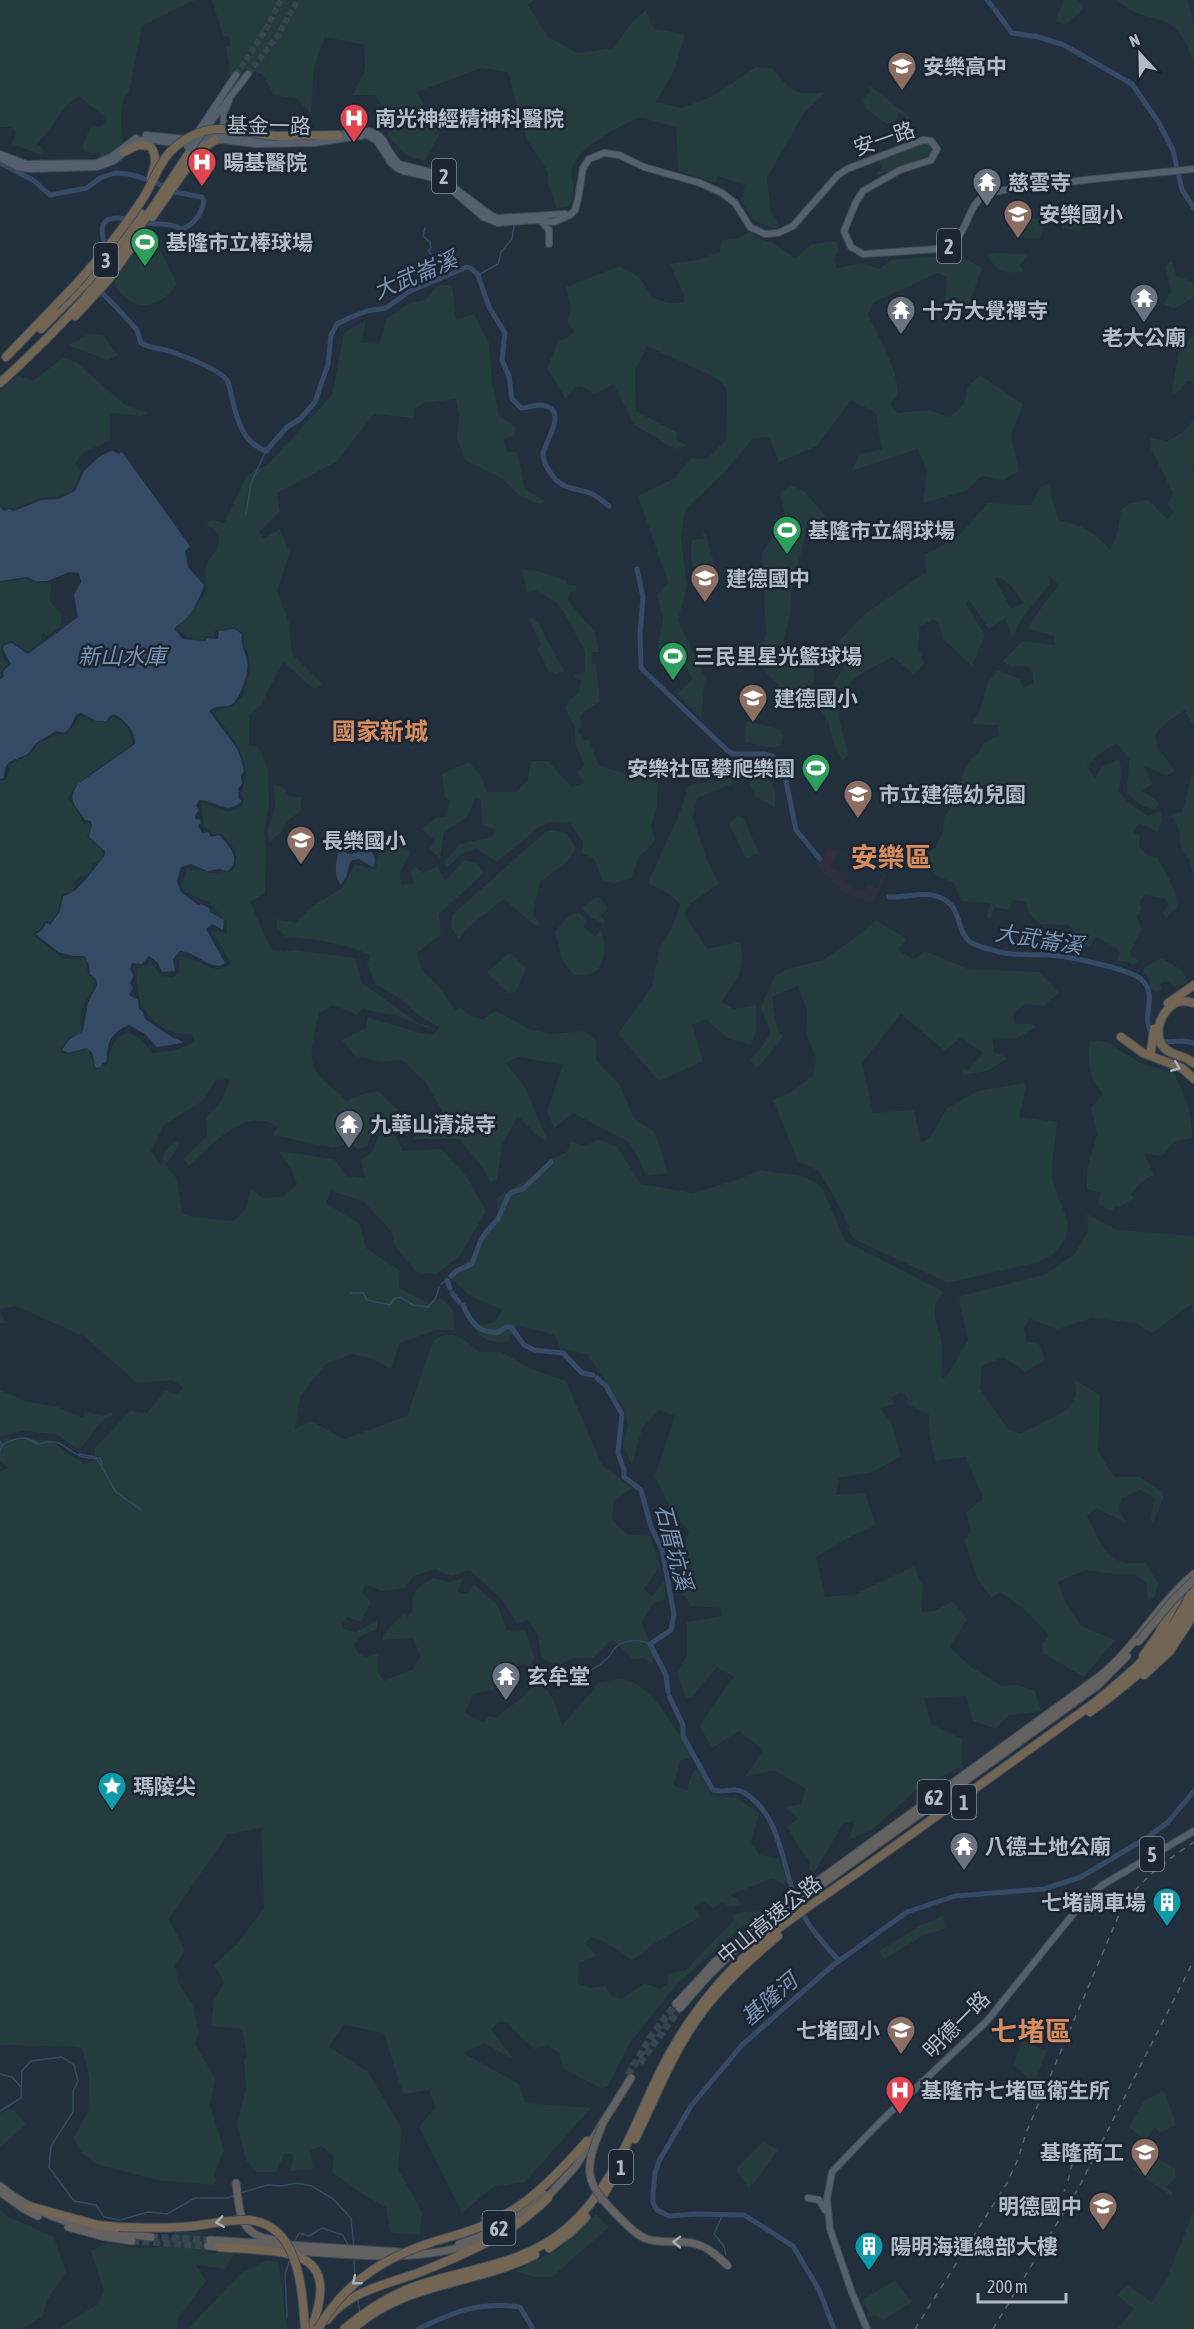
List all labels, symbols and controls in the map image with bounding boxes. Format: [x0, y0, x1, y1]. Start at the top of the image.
north arrow [1110, 24, 1170, 84]
text: N [1127, 30, 1142, 50]
school or university icon: 安樂高中 [886, 50, 918, 92]
place label: 安樂高中 [923, 54, 1007, 78]
hospital icon: 南光神經精神科醫院 [338, 102, 370, 144]
place label: 南光神經精神科醫院 [375, 106, 564, 130]
street label: 基金一路 [227, 112, 311, 138]
street label: 安一路 [850, 116, 918, 160]
hospital icon: 暘基醫院 [186, 146, 218, 188]
place label: 暘基醫院 [223, 150, 307, 174]
road number: 2 [432, 159, 456, 193]
temple icon: 慈雲寺 [971, 166, 1003, 208]
place label: 慈雲寺 [1008, 170, 1071, 194]
school or university icon: 安樂國小 [1002, 198, 1034, 240]
place label: 安樂國小 [1039, 202, 1123, 226]
sports icon: 基隆市立棒球場 [129, 226, 161, 268]
road number: 2 [937, 229, 961, 263]
place label: 基隆市立棒球場 [166, 230, 313, 254]
road number: 3 [94, 243, 118, 277]
water label: 大武崙溪 [369, 245, 463, 304]
temple icon: 老大公廟 [1128, 282, 1160, 324]
temple icon: 十方大覺禪寺 [885, 294, 917, 336]
place label: 十方大覺禪寺 [922, 298, 1048, 322]
place label: 老大公廟 [1102, 325, 1186, 349]
sports icon: 基隆市立網球場 [771, 514, 803, 556]
place label: 基隆市立網球場 [808, 518, 955, 542]
school or university icon: 建德國中 [689, 562, 721, 604]
place label: 建德國中 [726, 566, 810, 590]
sports icon: 三民里星光籃球場 [657, 640, 689, 682]
water label: 新山水庫 [78, 643, 169, 669]
place label: 三民里星光籃球場 [694, 644, 862, 668]
school or university icon: 建德國小 [737, 682, 769, 724]
place label: 建德國小 [774, 686, 858, 710]
district label: 國家新城 [332, 718, 428, 745]
sports icon: 安樂社區攀爬樂園 [800, 752, 832, 794]
place label: 安樂社區攀爬樂園 [627, 756, 795, 780]
school or university icon: 市立建德幼兒園 [842, 778, 874, 820]
place label: 市立建德幼兒園 [879, 782, 1026, 806]
school or university icon: 長樂國小 [285, 824, 317, 866]
place label: 長樂國小 [322, 828, 406, 852]
district label: 安樂區 [851, 842, 932, 873]
water label: 大武崙溪 [994, 919, 1087, 959]
one-way arrow [1170, 1060, 1181, 1072]
temple icon: 九華山清湶寺 [333, 1108, 365, 1150]
place label: 九華山清湶寺 [370, 1112, 496, 1136]
water label: 石厝坑溪 [650, 1501, 699, 1596]
temple icon: 玄牟堂 [490, 1660, 522, 1702]
place label: 玄牟堂 [527, 1664, 590, 1688]
place icon: 瑪陵尖 [96, 1770, 128, 1812]
place label: 瑪陵尖 [133, 1774, 196, 1798]
road number: 62 [918, 1780, 950, 1814]
road number: 1 [952, 1785, 976, 1819]
temple icon: 八德土地公廟 [948, 1830, 980, 1872]
place label: 八德土地公廟 [985, 1834, 1111, 1858]
road number: 5 [1140, 1837, 1164, 1871]
street label: 中山高速公路 [712, 1870, 826, 1968]
building icon: 七堵調車場 [1151, 1886, 1183, 1928]
place label: 七堵調車場 [1041, 1890, 1146, 1914]
water label: 基隆河 [736, 1965, 805, 2030]
street label: 明德一路 [918, 1986, 994, 2062]
school or university icon: 七堵國小 [885, 2014, 917, 2056]
district label: 七堵區 [991, 2016, 1072, 2047]
place label: 七堵國小 [796, 2018, 880, 2042]
hospital icon: 基隆市七堵區衛生所 [884, 2074, 916, 2116]
place label: 基隆市七堵區衛生所 [921, 2078, 1110, 2102]
school or university icon: 基隆商工 [1129, 2136, 1161, 2178]
place label: 基隆商工 [1040, 2140, 1124, 2164]
road number: 1 [609, 2150, 633, 2184]
school or university icon: 明德國中 [1087, 2190, 1119, 2232]
place label: 明德國中 [998, 2194, 1082, 2218]
road number: 62 [482, 2211, 516, 2245]
one-way arrow [215, 2216, 225, 2228]
building icon: 陽明海運總部大樓 [853, 2230, 885, 2272]
place label: 陽明海運總部大樓 [890, 2234, 1058, 2258]
one-way arrow [672, 2236, 681, 2248]
scale bar [978, 2266, 1066, 2304]
one-way arrow [352, 2274, 363, 2285]
text: 200 m [987, 2276, 1028, 2297]

